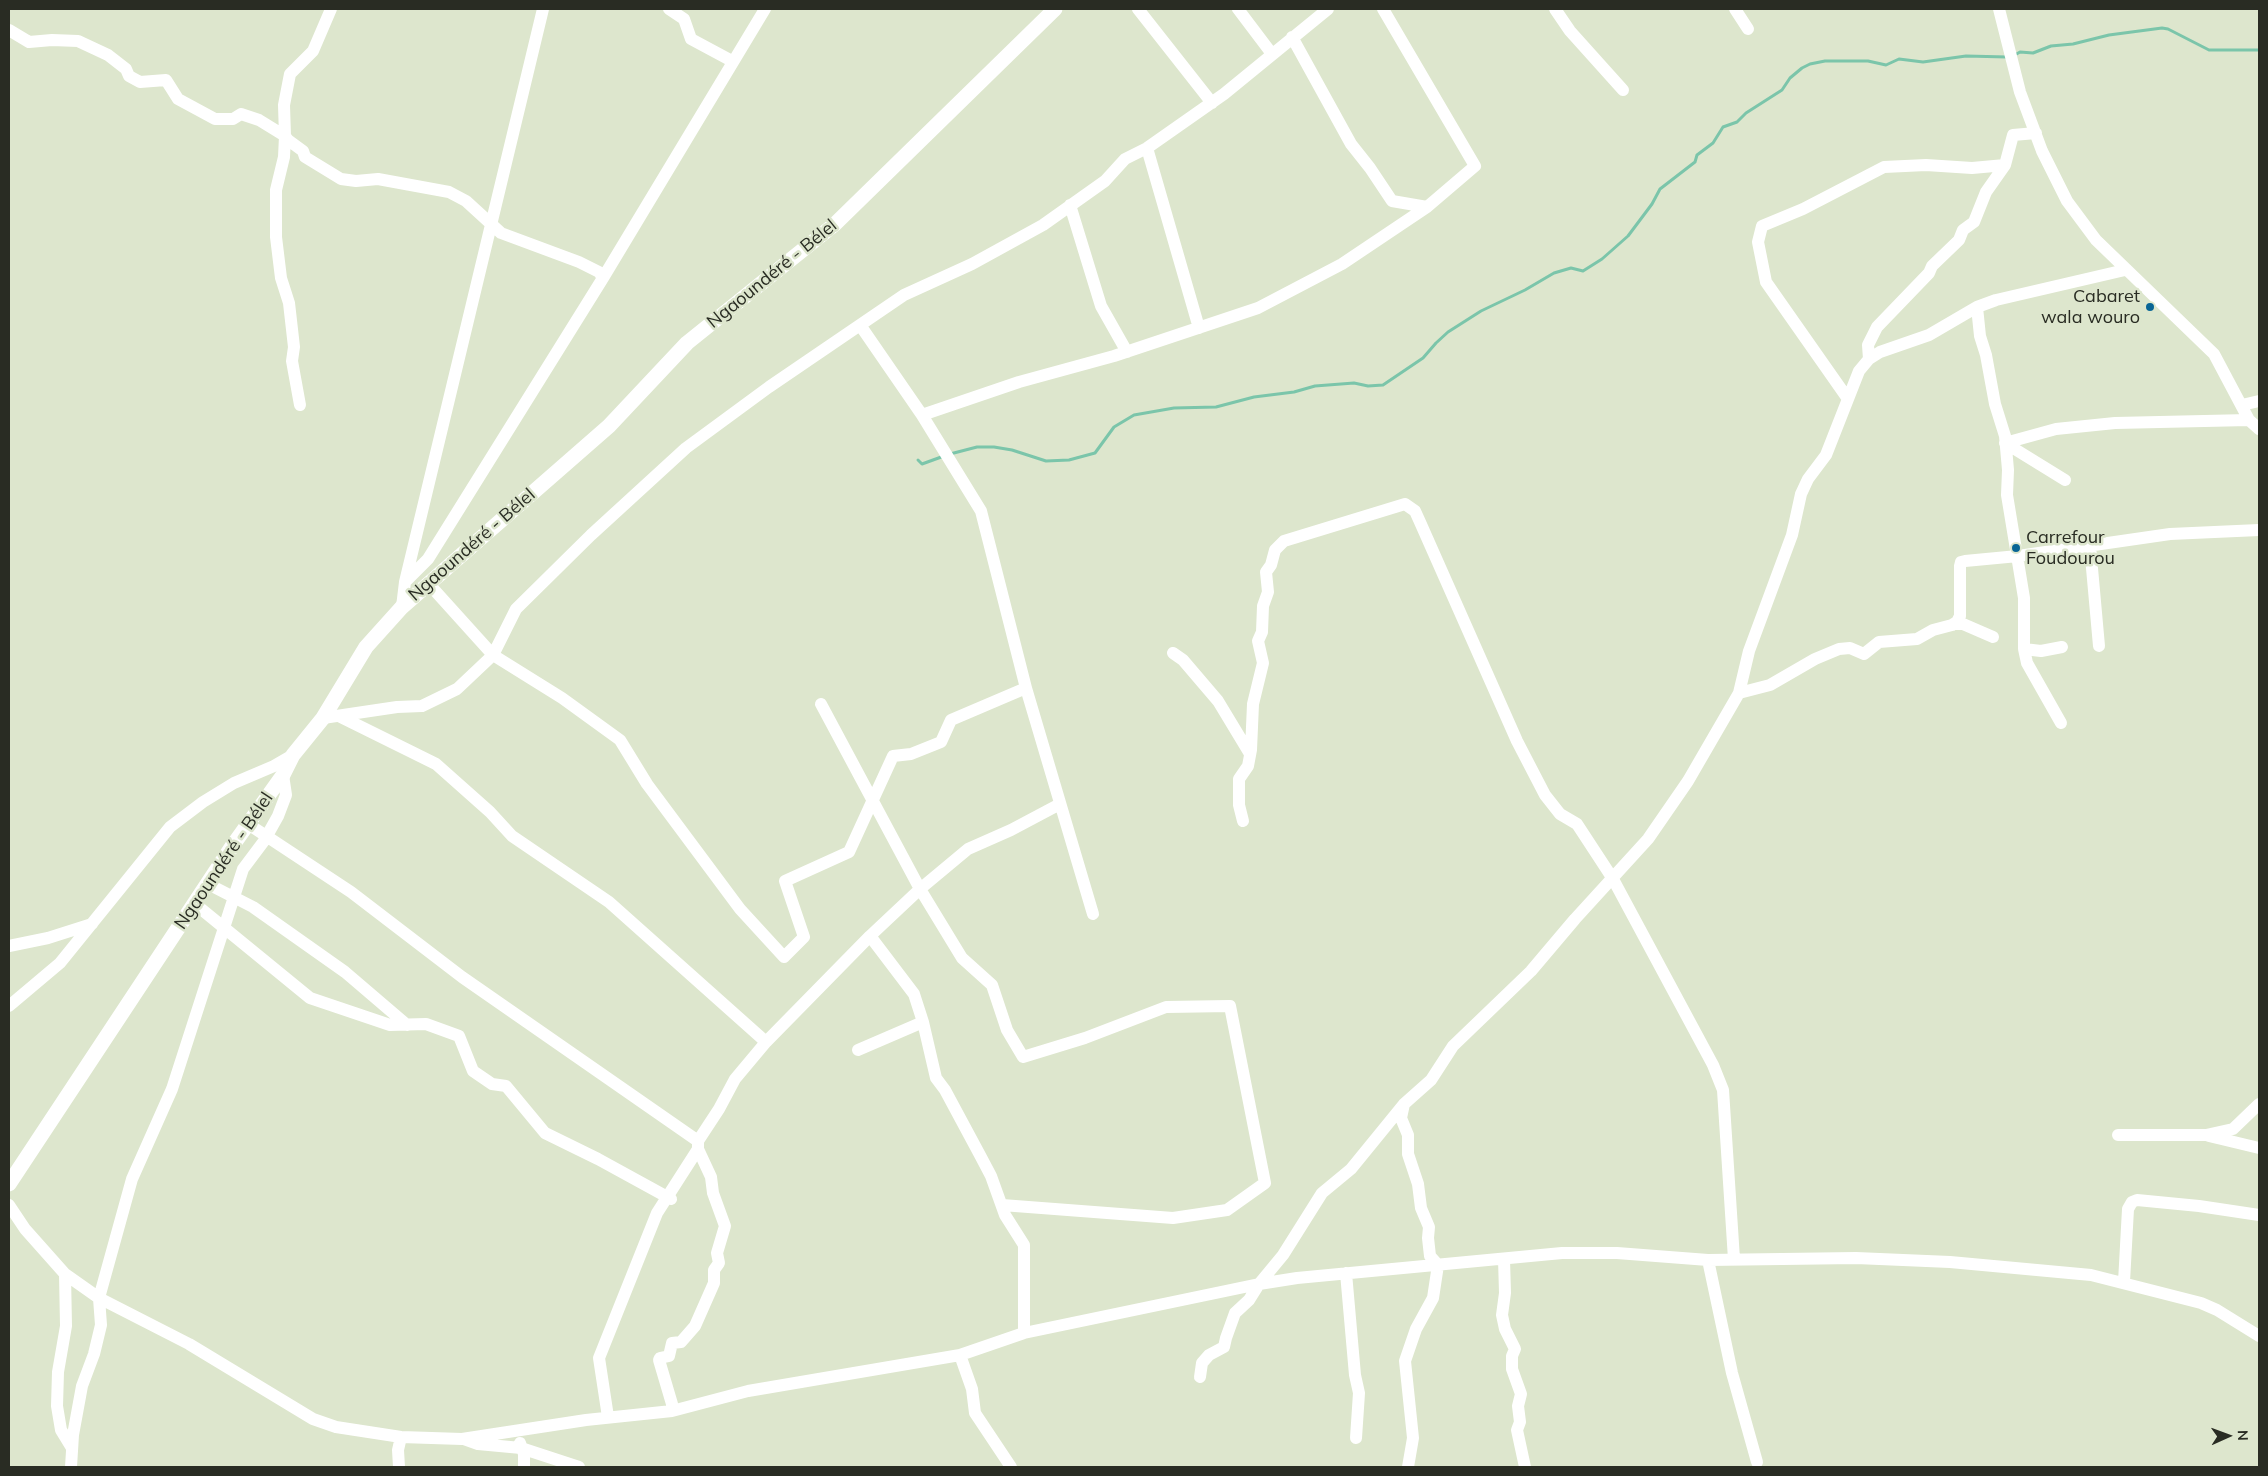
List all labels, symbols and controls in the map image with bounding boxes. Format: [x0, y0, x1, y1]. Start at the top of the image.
street label: Ngaoundéré - Bélel [703, 215, 841, 333]
place label: Cabaret wala wouro [2041, 286, 2140, 328]
marker: Cabaret wala wouro [2144, 301, 2156, 313]
street label: Ngaoundéré - Bélel [404, 484, 540, 606]
place label: Carrefour Foudourou [2026, 527, 2115, 570]
marker: Carrefour Foudourou [2010, 542, 2022, 554]
street label: Ngaoundéré - Bélel [170, 788, 278, 934]
north arrow [2203, 1411, 2253, 1461]
text: N [2234, 1430, 2252, 1441]

